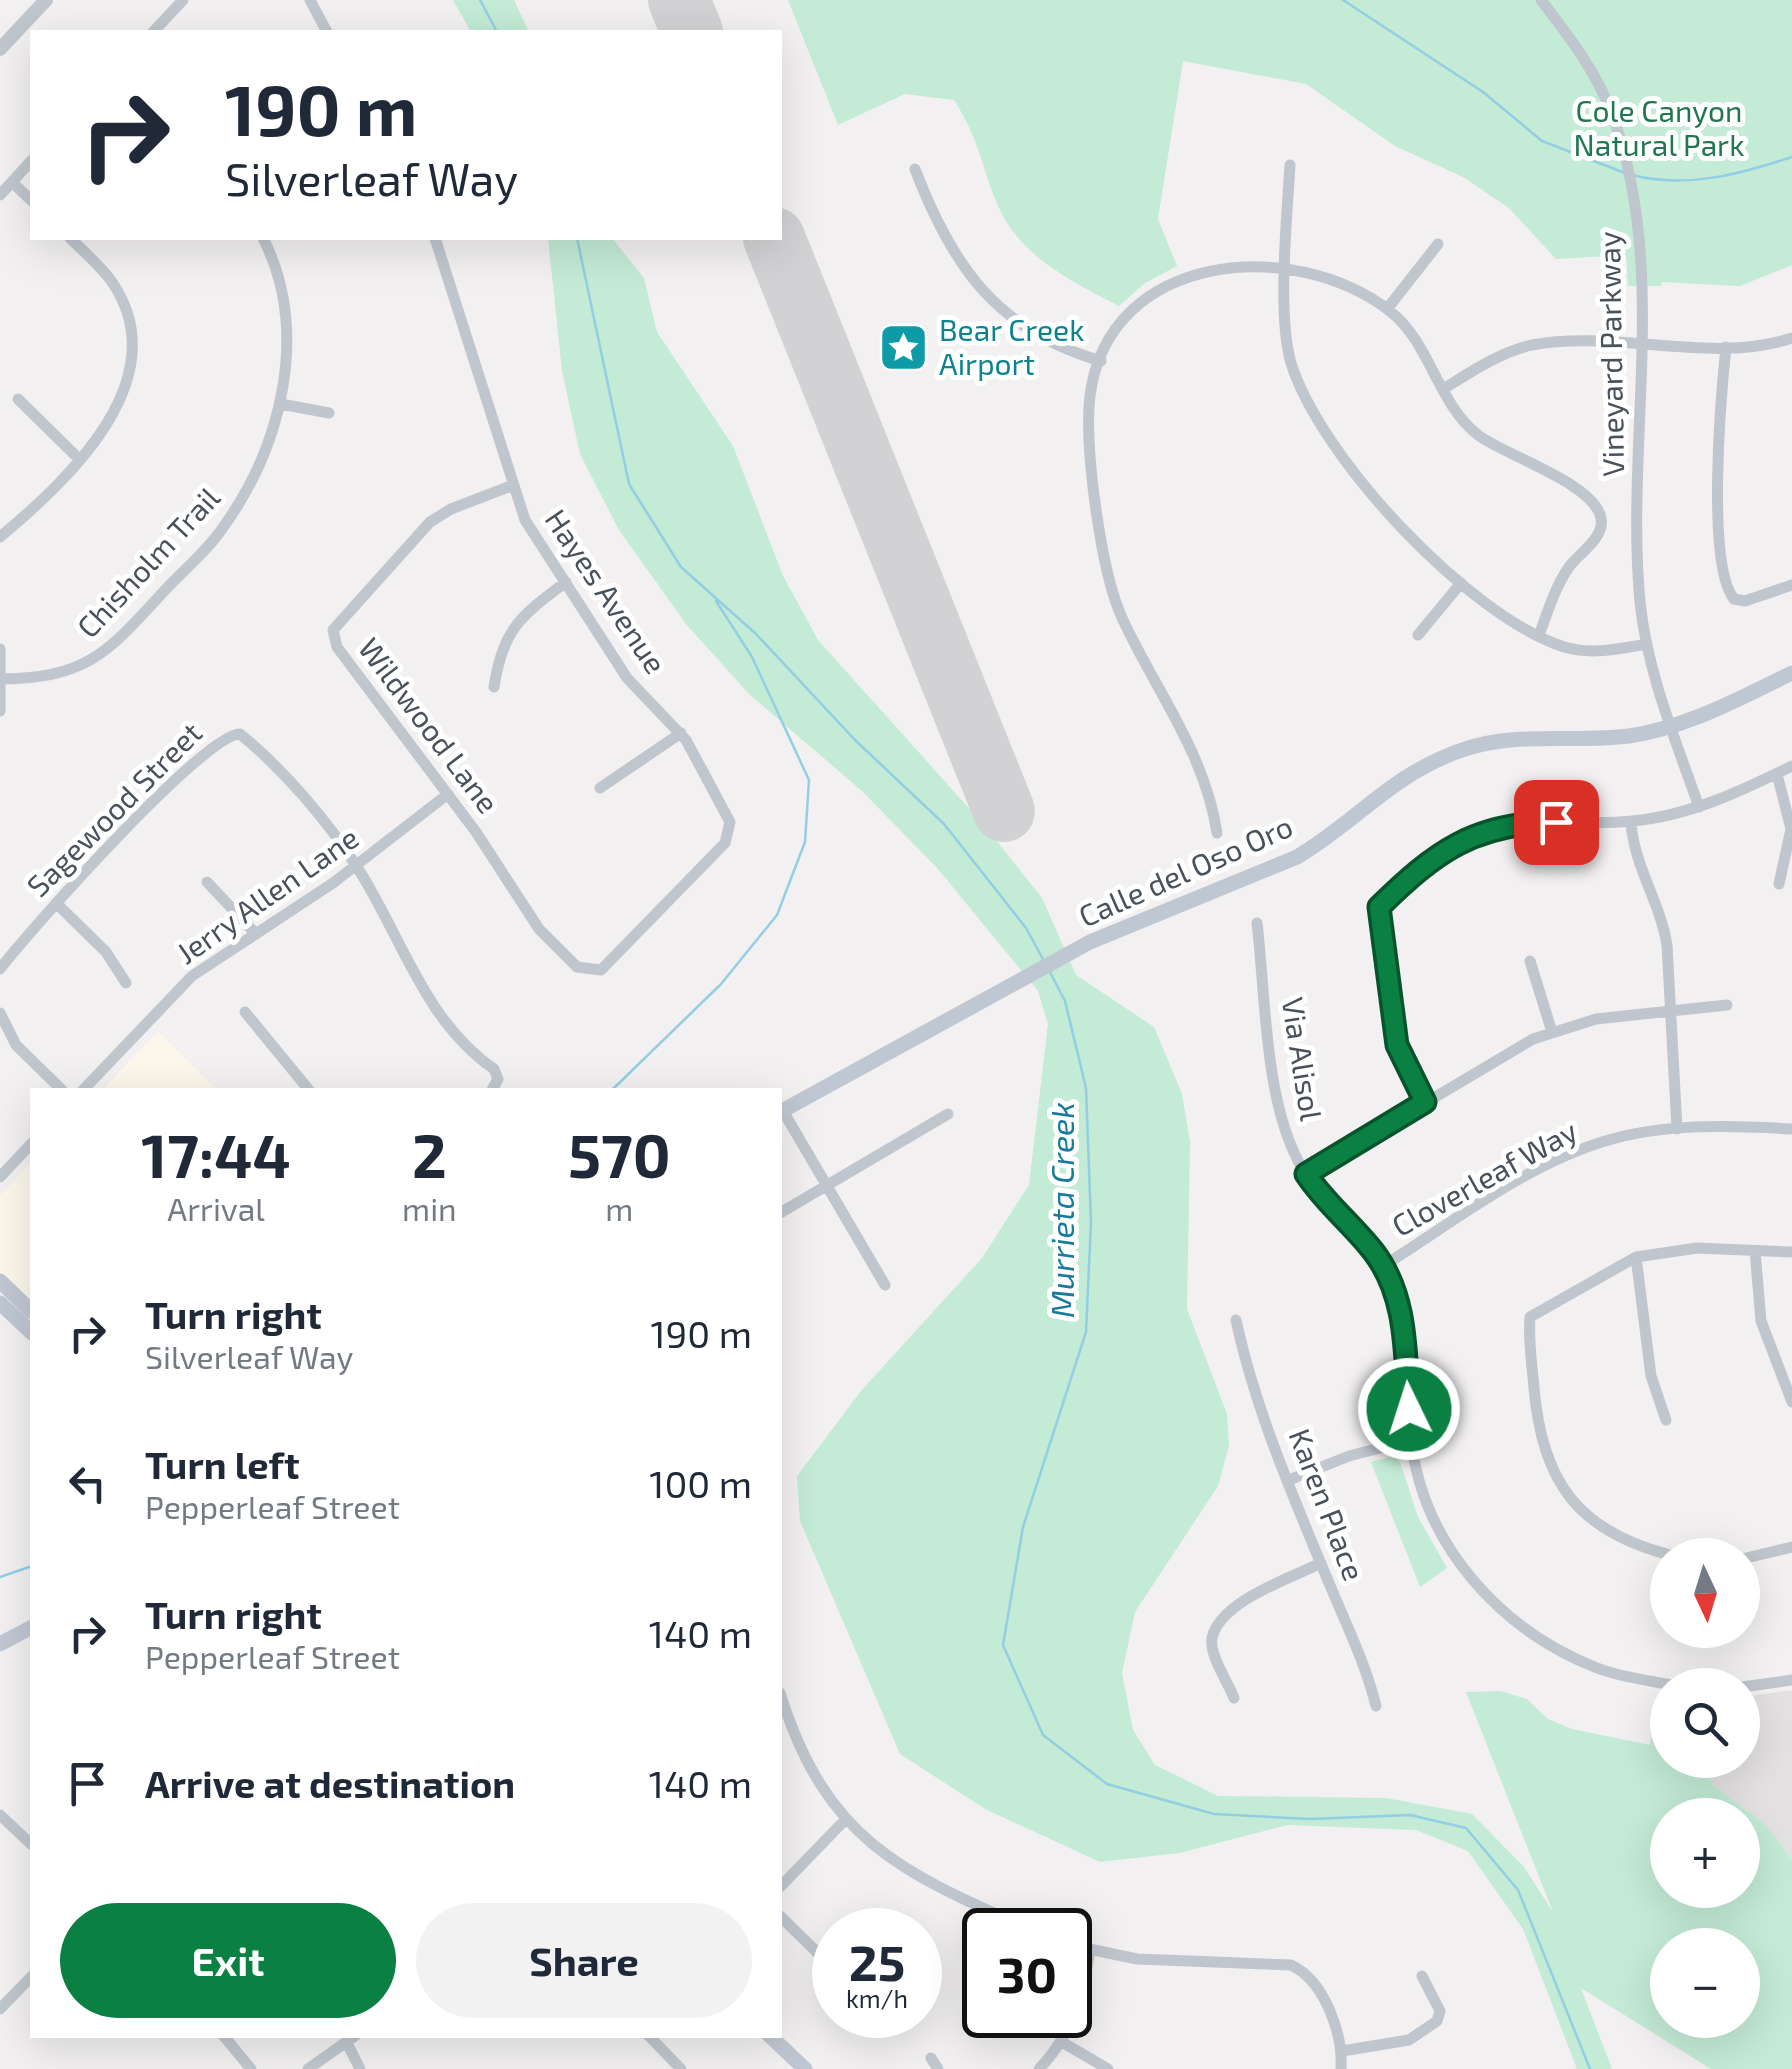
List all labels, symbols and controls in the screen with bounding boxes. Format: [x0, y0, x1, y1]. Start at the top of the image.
text: 190 m [225, 66, 418, 150]
icon: right [60, 70, 190, 200]
park label: Cole Canyon Natural Park [1574, 92, 1744, 162]
text: Silverleaf Way [225, 151, 518, 205]
street label: Vineyard Parkway [1590, 231, 1630, 477]
place label: Bear Creek Airport [939, 311, 1085, 381]
place icon: Bear Creek Airport [878, 322, 930, 374]
street label: Chisholm Trail [69, 479, 226, 644]
street label: Hayes Avenue [539, 502, 675, 680]
street label: Wildwood Lane [352, 630, 507, 819]
street label: Sagewood Street [19, 714, 208, 903]
pin [1514, 780, 1599, 865]
icon: arrive [1529, 795, 1584, 850]
street label: Calle del Oso Oro [1073, 807, 1298, 933]
street label: Jerry Allen Lane [169, 818, 365, 970]
street label: Via Alisol [1275, 994, 1330, 1123]
water label: Murrieta Creek [1042, 1102, 1080, 1318]
street label: Cloverleaf Way [1385, 1112, 1583, 1243]
text: 17:44 [141, 1118, 291, 1190]
text: 2 [412, 1118, 447, 1190]
text: 570 [568, 1118, 671, 1190]
text: Arrival [167, 1189, 265, 1227]
text: min [402, 1189, 457, 1227]
text: m [605, 1189, 633, 1227]
text: Turn right [145, 1291, 322, 1337]
icon: right [60, 1306, 115, 1361]
text: 190 m [650, 1310, 752, 1356]
text: Silverleaf Way [145, 1337, 353, 1375]
position arrow [1357, 1357, 1461, 1461]
street label: Karen Place [1282, 1423, 1373, 1585]
text: Turn left [145, 1441, 300, 1487]
icon: left [60, 1456, 115, 1511]
text: 100 m [649, 1460, 752, 1506]
text: Pepperleaf Street [145, 1487, 400, 1525]
north arrow [1650, 1538, 1760, 1648]
map controls [1650, 1538, 1760, 2038]
text: Turn right [145, 1591, 322, 1637]
icon: right [60, 1606, 115, 1661]
text: 140 m [649, 1610, 752, 1656]
text: Pepperleaf Street [145, 1637, 400, 1675]
button: search [1650, 1668, 1760, 1778]
icon: arrive [60, 1756, 115, 1811]
text: Arrive at destination [145, 1760, 515, 1806]
text: 140 m [649, 1760, 752, 1806]
button: + [1650, 1798, 1760, 1908]
button: Exit [60, 1903, 396, 2018]
button: Share [416, 1903, 752, 2018]
speed limit sign: 30 [962, 1908, 1092, 2038]
button: − [1650, 1928, 1760, 2038]
text: 25 [849, 1931, 905, 1991]
text: km/h [846, 1983, 908, 2013]

